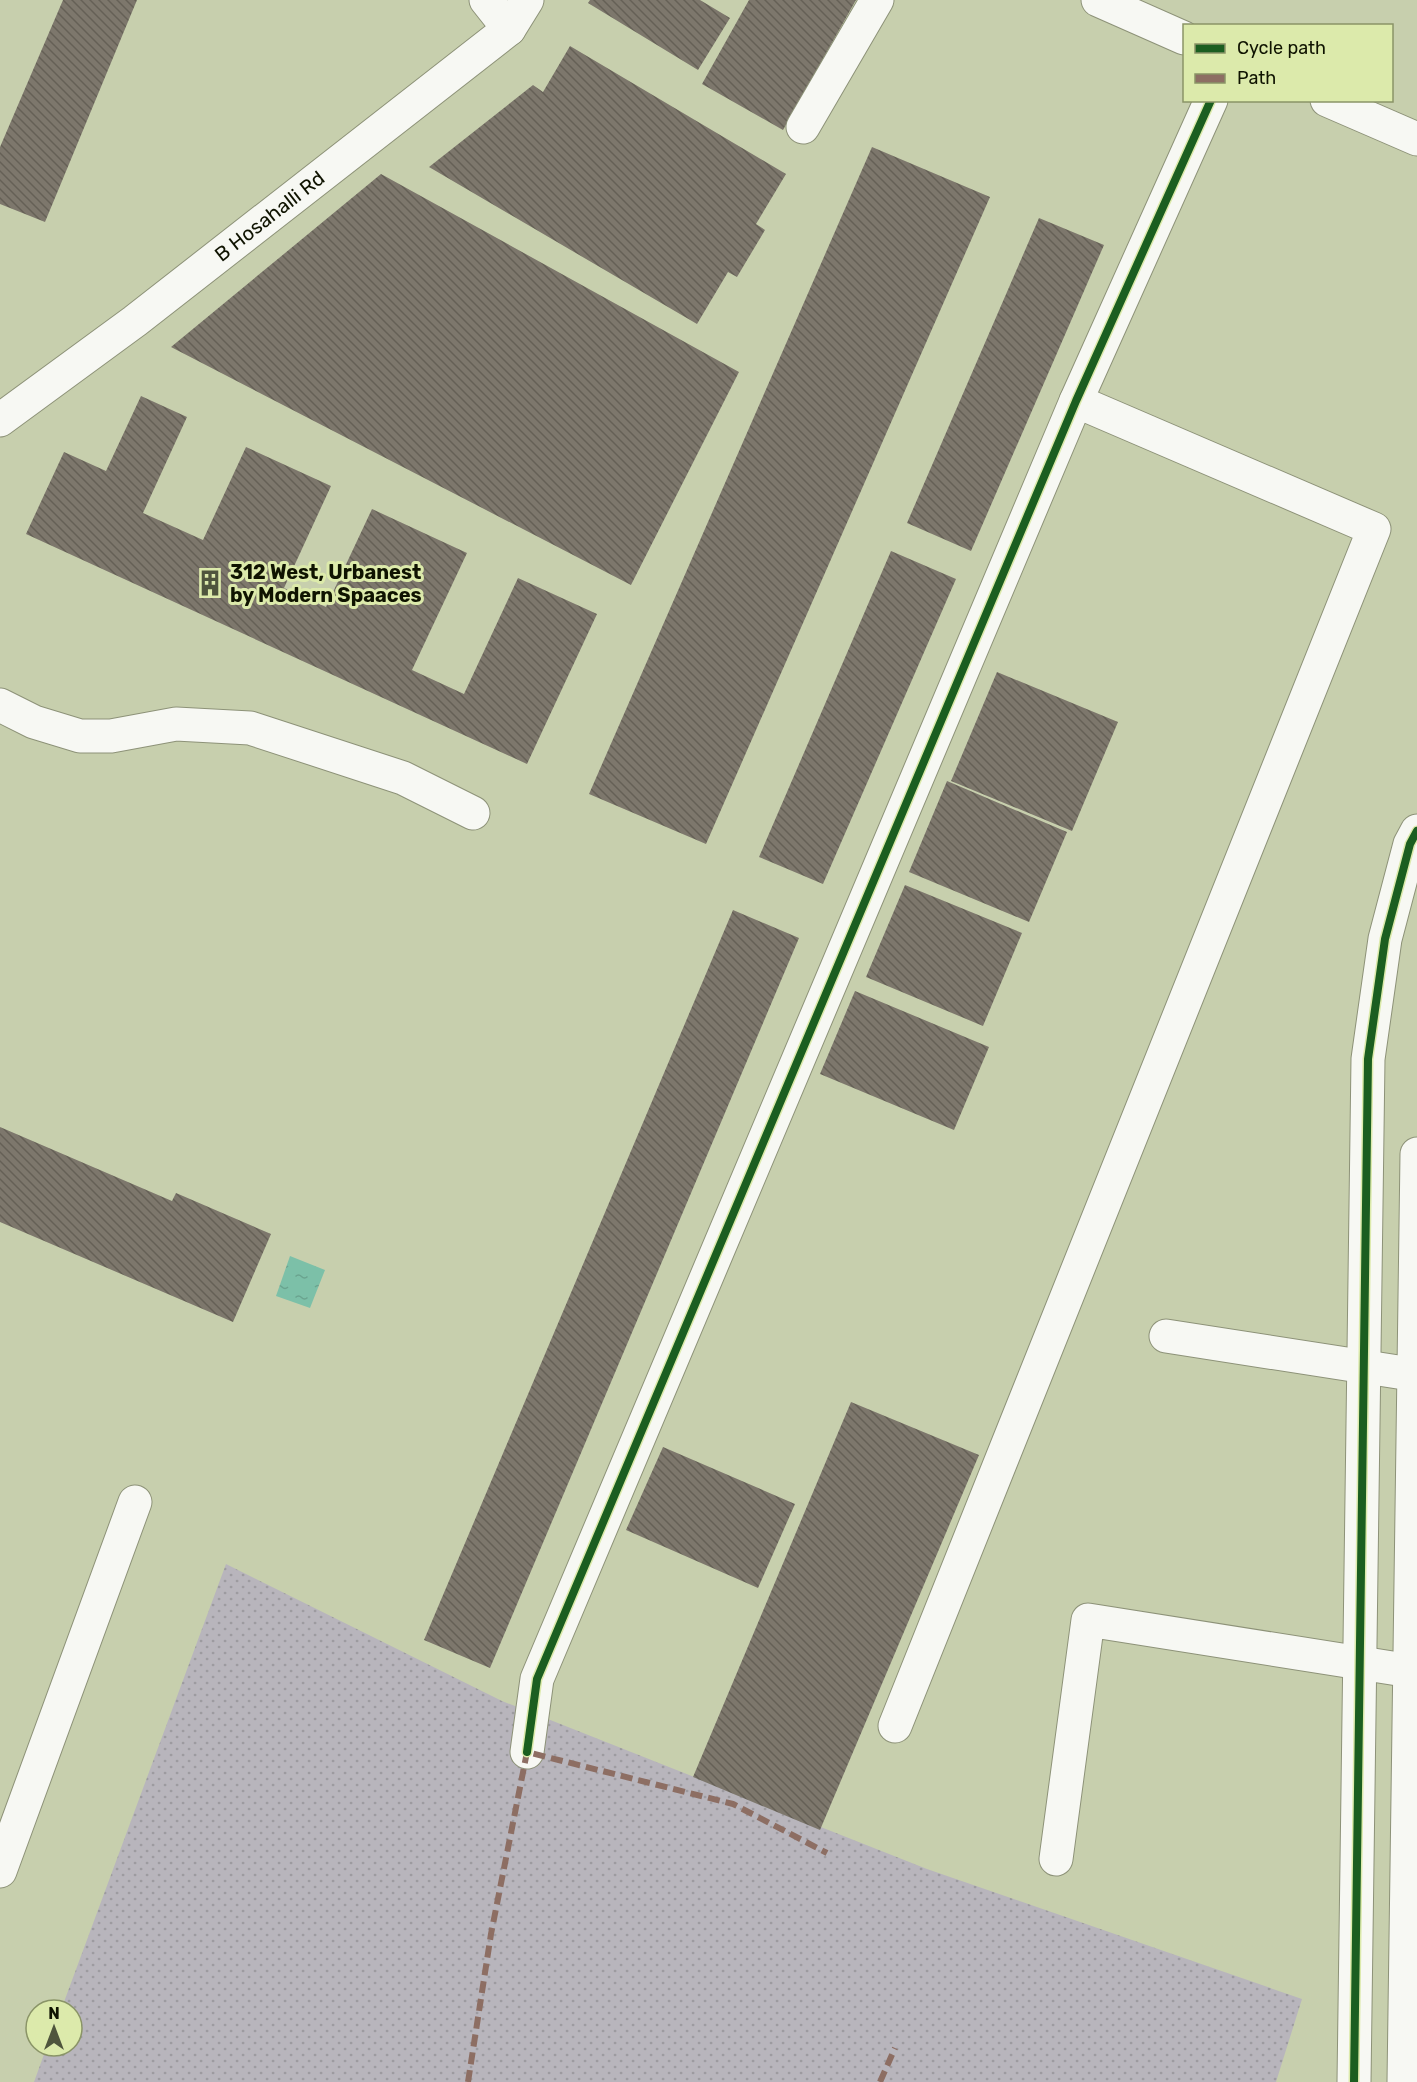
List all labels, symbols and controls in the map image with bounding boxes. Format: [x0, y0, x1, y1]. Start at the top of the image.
legend [1183, 24, 1393, 102]
text: Cycle path [1237, 37, 1326, 59]
text: Path [1237, 67, 1276, 89]
street label: B Hosahalli Rd [210, 166, 329, 266]
place label: 312 West, Urbanest by Modern Spaaces [230, 560, 422, 607]
building icon: 312 West, Urbanest by Modern Spaaces [195, 568, 225, 598]
north arrow [24, 1998, 84, 2058]
text: N [48, 2004, 60, 2023]

